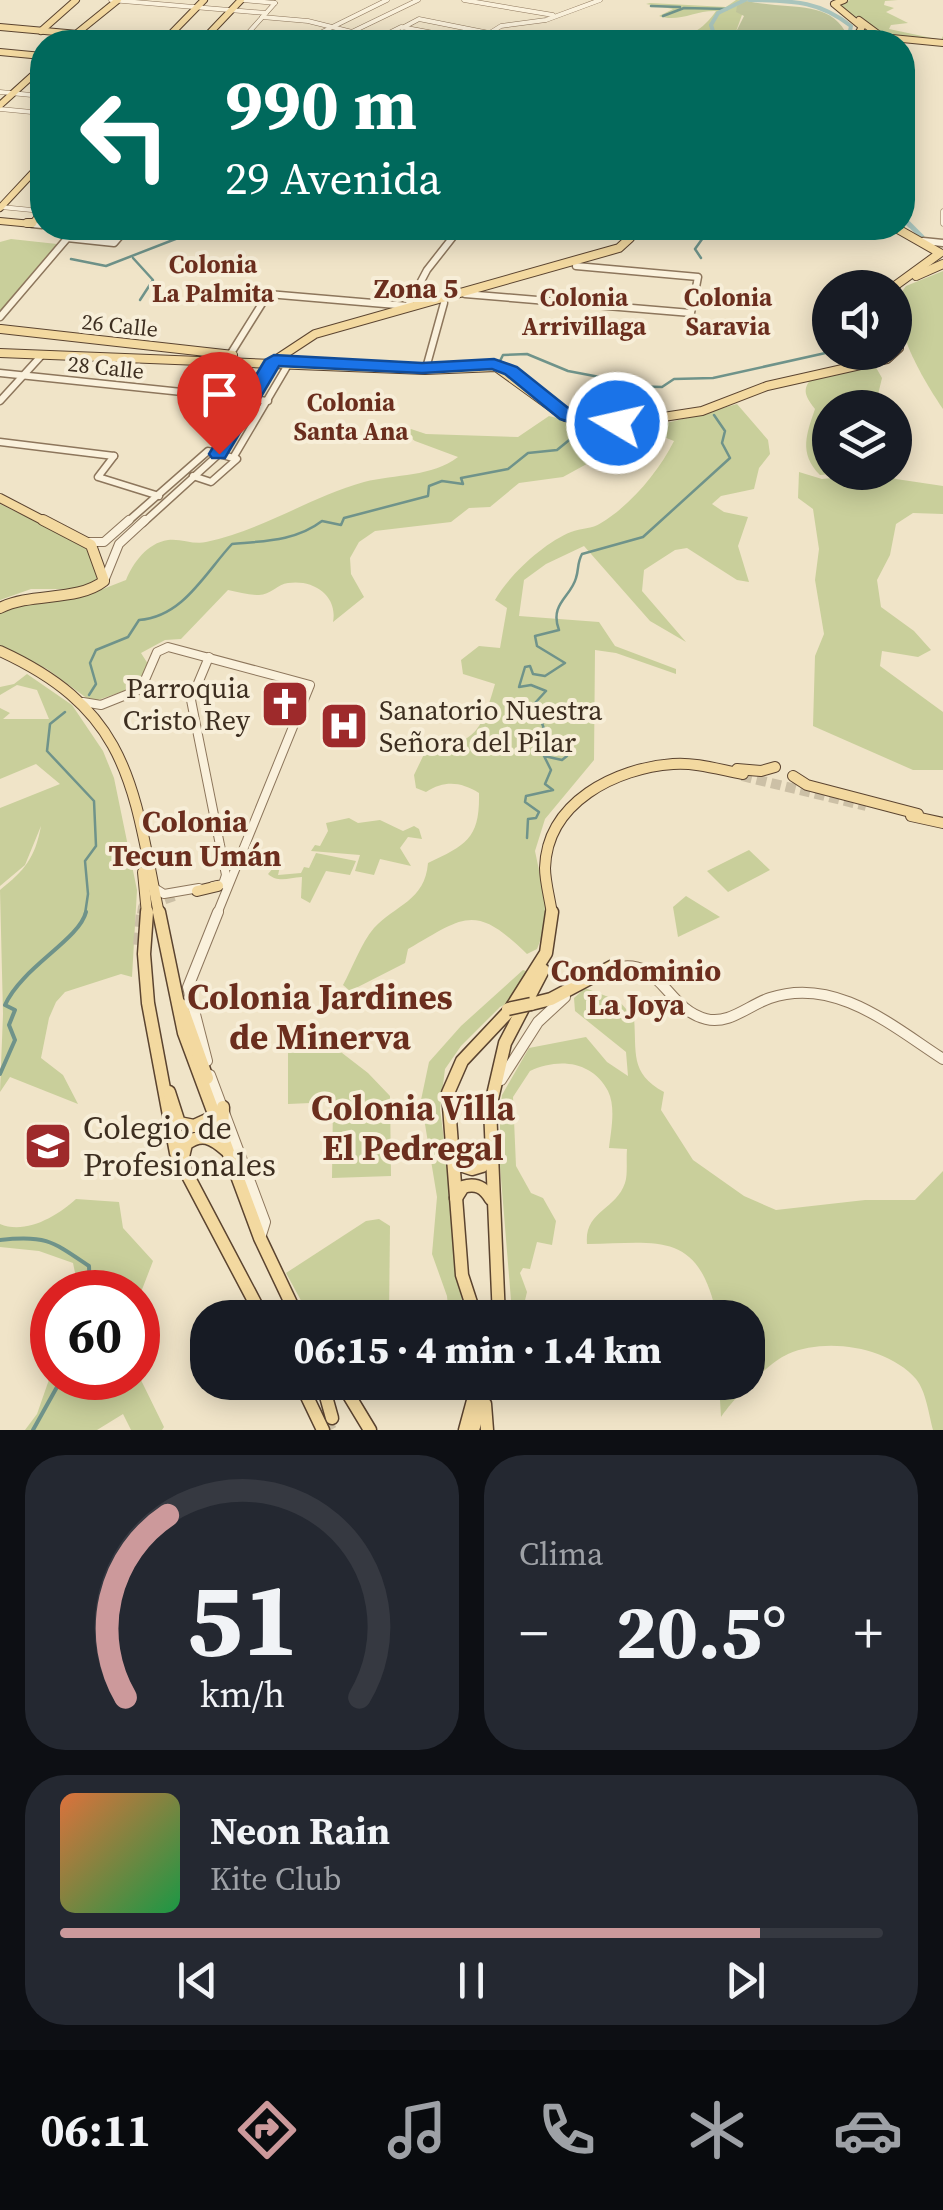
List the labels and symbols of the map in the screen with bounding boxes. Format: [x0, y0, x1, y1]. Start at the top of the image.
district label: Colonia La Palmita [152, 247, 275, 310]
district label: Zona 5 [374, 269, 458, 307]
district label: Colonia Arrivillaga [522, 280, 647, 343]
district label: Colonia Saravia [684, 280, 773, 343]
street label: 26 Calle [80, 306, 160, 344]
street label: 28 Calle [66, 348, 146, 386]
pin [177, 352, 262, 455]
position arrow [565, 371, 669, 475]
district label: Colonia Santa Ana [294, 385, 409, 448]
place label: Parroquia Cristo Rey [123, 669, 251, 739]
church icon: Parroquia Cristo Rey [259, 678, 311, 730]
place label: Sanatorio Nuestra Señora del Pilar [379, 691, 603, 761]
hospital icon: Sanatorio Nuestra Señora del Pilar [318, 700, 370, 752]
district label: Colonia Tecun Umán [108, 801, 282, 876]
district label: Condominio La Joya [551, 950, 721, 1025]
district label: Colonia Jardines de Minerva [187, 973, 453, 1061]
district label: Colonia Villa El Pedregal [311, 1084, 515, 1172]
place label: Colegio de Profesionales [83, 1106, 276, 1187]
school or university icon: Colegio de Profesionales [22, 1120, 74, 1172]
speed limit sign: 60 [30, 1270, 160, 1400]

